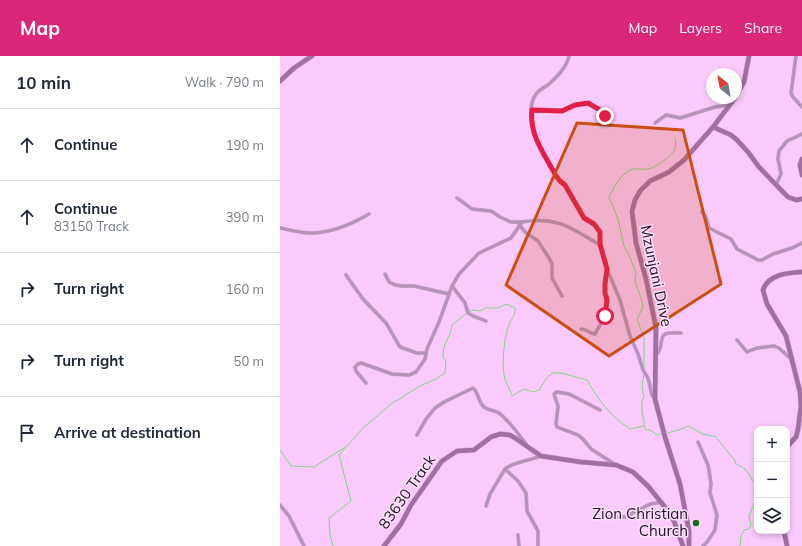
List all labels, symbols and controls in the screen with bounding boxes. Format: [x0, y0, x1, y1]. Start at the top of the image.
text: Map [20, 16, 60, 40]
text: Map [628, 19, 657, 37]
text: Layers [679, 19, 722, 37]
text: Share [744, 19, 782, 37]
north arrow [706, 68, 742, 104]
text: 10 min [16, 72, 71, 93]
text: Walk · 790 m [185, 74, 264, 90]
route end [596, 107, 614, 125]
icon: ahead [16, 134, 38, 156]
text: Continue [54, 135, 117, 154]
text: 190 m [226, 137, 264, 153]
text: Continue [54, 199, 117, 218]
icon: ahead [16, 206, 38, 228]
text: 390 m [226, 209, 264, 225]
text: 83150 Track [54, 218, 129, 234]
street label: Mzunjani Drive [636, 223, 677, 328]
icon: right [16, 278, 38, 300]
text: Turn right [54, 279, 124, 298]
text: 160 m [226, 281, 264, 297]
route start [596, 307, 614, 325]
icon: right [16, 350, 38, 372]
text: Turn right [54, 351, 124, 370]
text: 50 m [234, 353, 264, 369]
icon: arrive [16, 422, 38, 444]
text: Arrive at destination [54, 423, 201, 442]
map controls [754, 426, 790, 534]
button: + [754, 426, 790, 462]
street label: 83630 Track [374, 451, 439, 533]
button: − [754, 462, 790, 498]
button: layers [754, 498, 790, 534]
place label: Zion Christian Church [592, 504, 688, 540]
marker: Zion Christian Church [691, 518, 701, 528]

